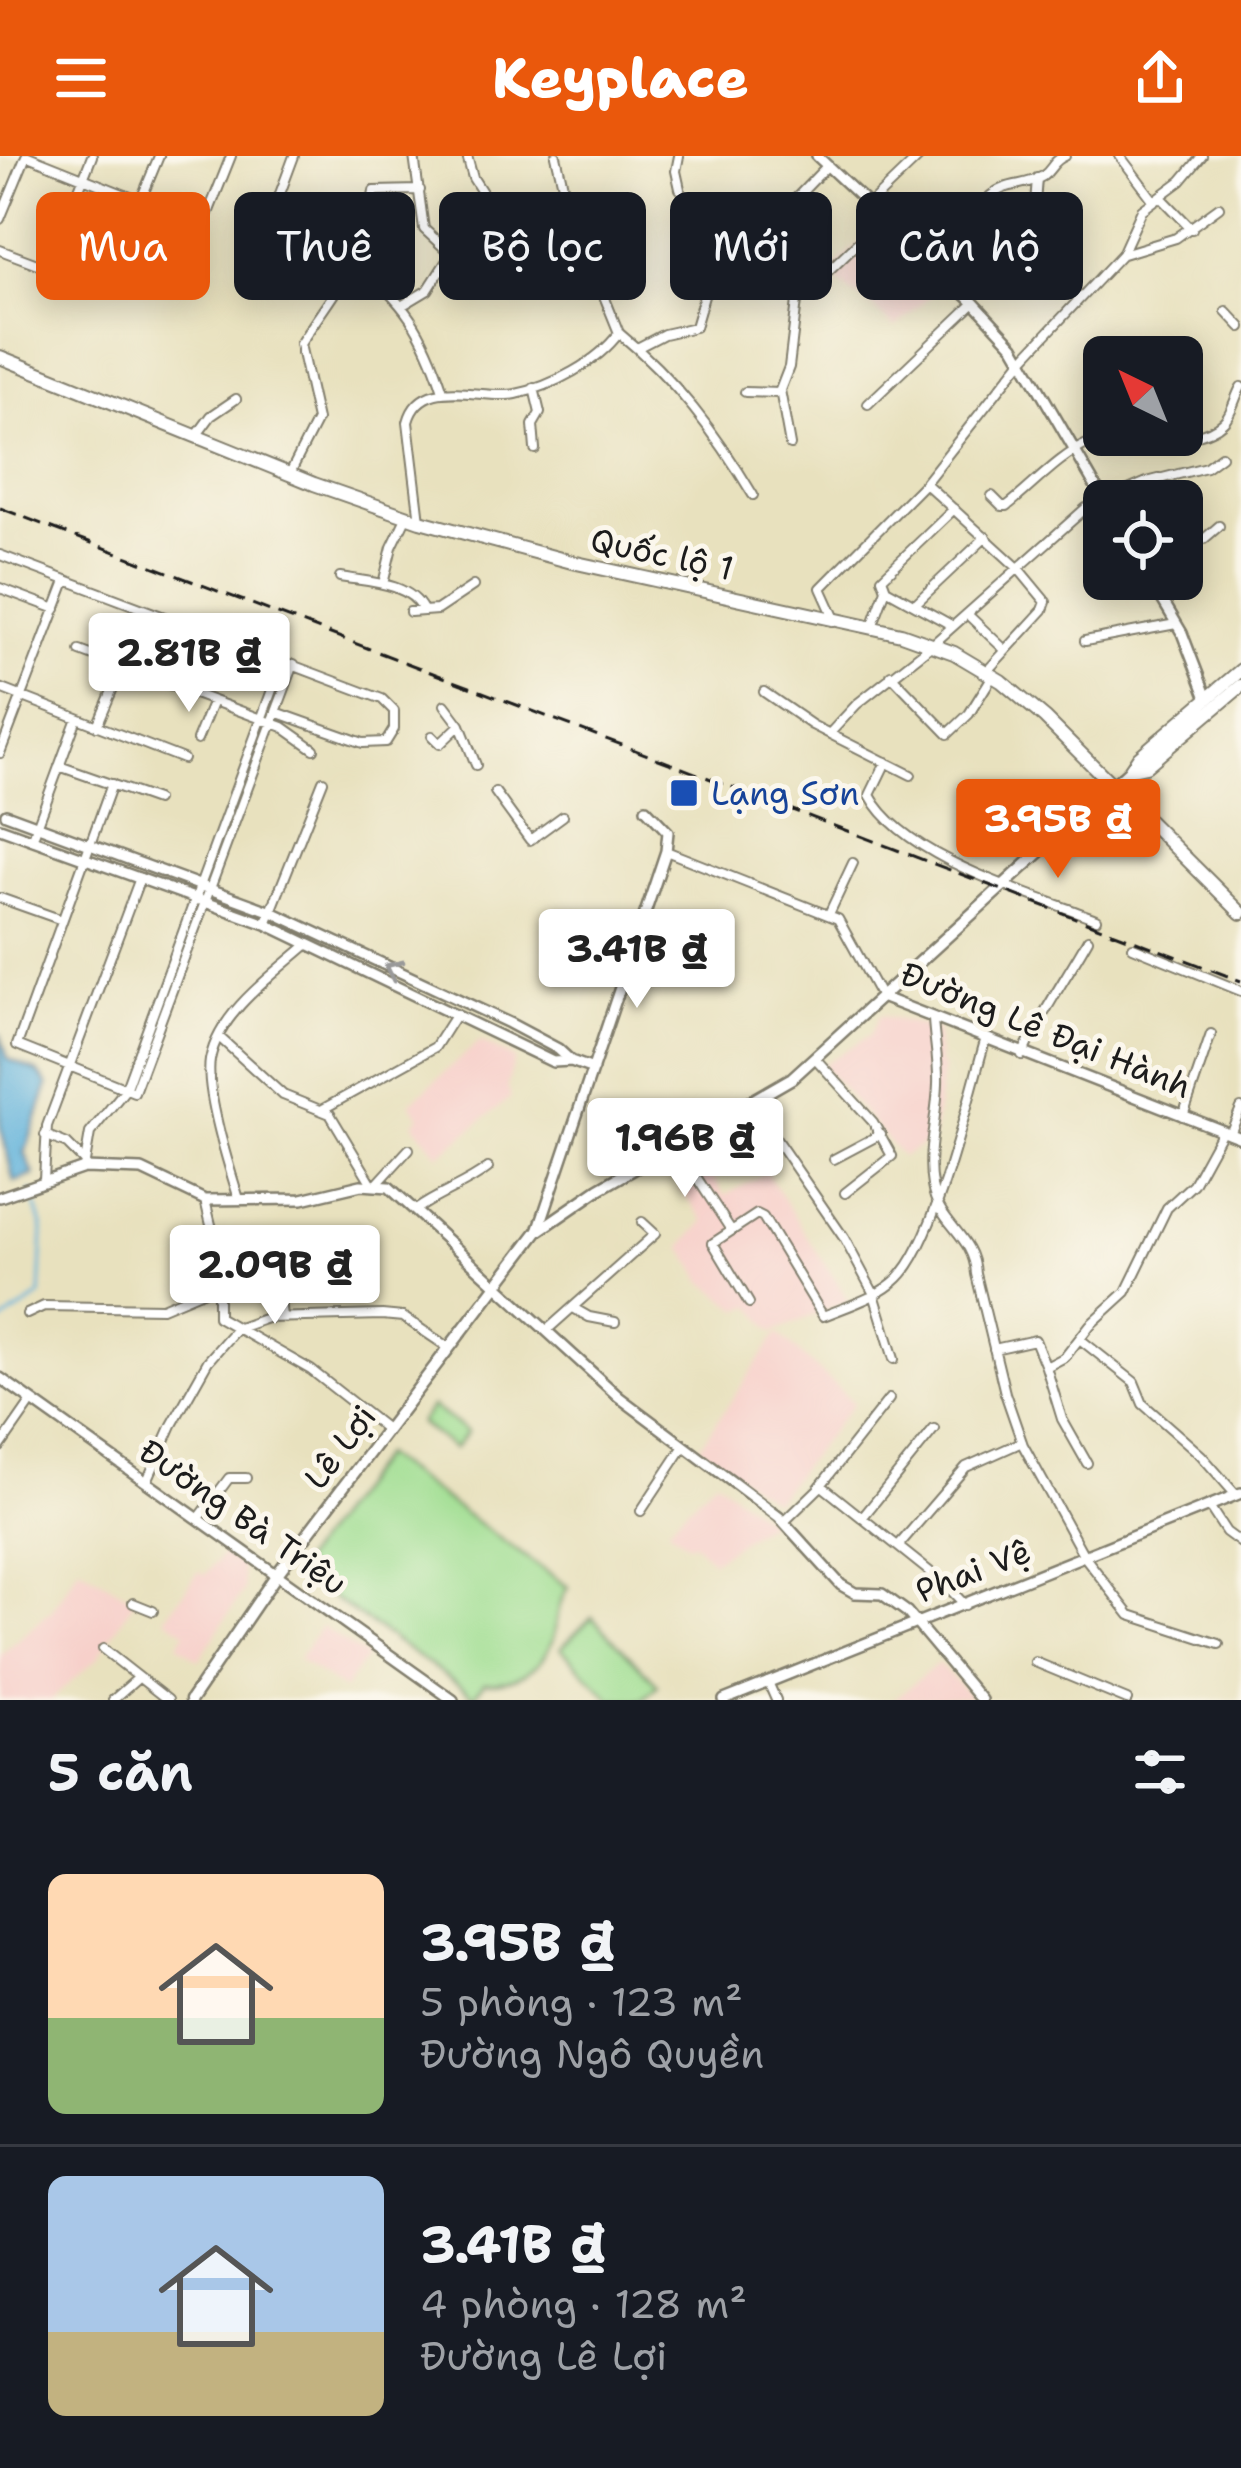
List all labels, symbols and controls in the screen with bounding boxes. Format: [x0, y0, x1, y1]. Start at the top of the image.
text: Keyplace [492, 42, 749, 114]
icon: menu [48, 45, 114, 111]
icon: share [1127, 45, 1193, 111]
chip: Mua [36, 192, 210, 300]
chip: Thuê [234, 192, 415, 300]
chip: Bộ lọc [439, 192, 646, 300]
chip: Mới [670, 192, 832, 300]
chip: Căn hộ [856, 192, 1083, 300]
north arrow [1083, 336, 1203, 456]
map controls [1083, 336, 1203, 600]
button: locate [1083, 480, 1203, 600]
street label: Quốc lộ 1 [586, 517, 738, 591]
pin: 2.81B ₫ [78, 613, 300, 715]
text: 2.81B ₫ [116, 626, 262, 678]
place label: Lạng Sơn [711, 771, 859, 816]
marker: Lạng Sơn [668, 777, 700, 809]
pin: 3.95B ₫ [947, 779, 1169, 881]
text: 3.95B ₫ [983, 792, 1133, 844]
pin: 3.41B ₫ [526, 909, 748, 1011]
text: 3.41B ₫ [566, 922, 708, 974]
street label: Đường Lê Đại Hành [894, 951, 1198, 1109]
one-way arrow [384, 959, 405, 983]
pin: 1.96B ₫ [574, 1098, 796, 1200]
text: 1.96B ₫ [614, 1111, 756, 1163]
pin: 2.09B ₫ [164, 1225, 386, 1327]
text: 2.09B ₫ [197, 1238, 353, 1290]
street label: Lê Lợi [294, 1396, 386, 1498]
street label: Đường Bà Triệu [130, 1429, 356, 1605]
street label: Phai Vệ [909, 1529, 1037, 1613]
text: 5 căn [48, 1738, 193, 1806]
icon: filters [1127, 1739, 1193, 1805]
text: 3.95B ₫ [420, 1908, 616, 1976]
icon: home [144, 1922, 288, 2066]
text: 5 phòng · 123 m² [420, 1976, 743, 2028]
text: Đường Ngô Quyền [420, 2028, 764, 2080]
text: 3.41B ₫ [420, 2210, 606, 2278]
icon: home [144, 2224, 288, 2368]
text: 4 phòng · 128 m² [420, 2278, 747, 2330]
text: Đường Lê Lợi [420, 2330, 667, 2382]

